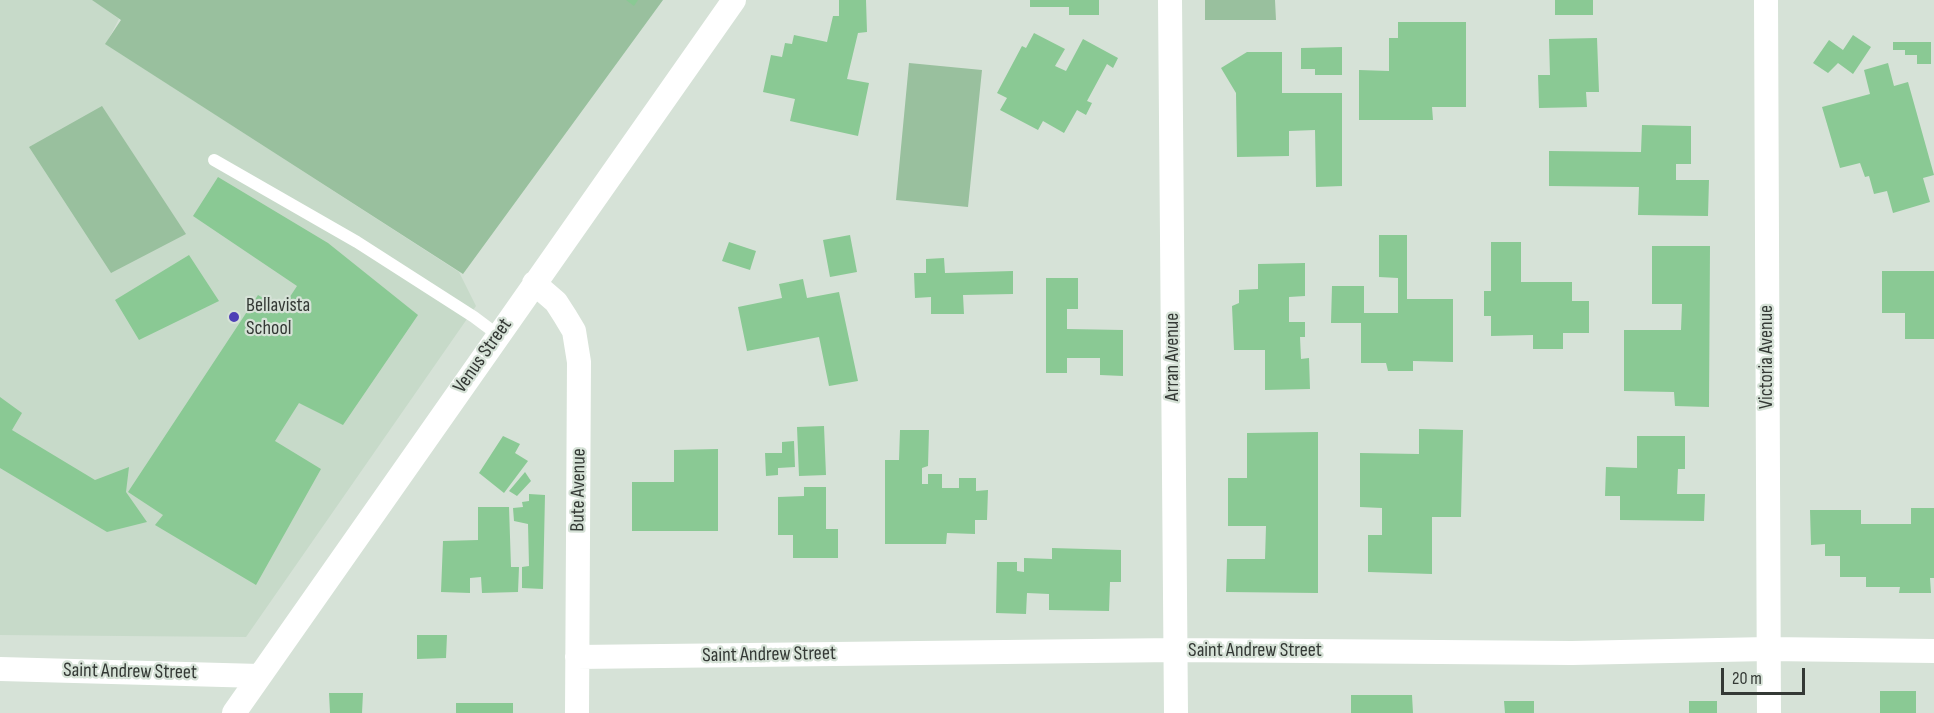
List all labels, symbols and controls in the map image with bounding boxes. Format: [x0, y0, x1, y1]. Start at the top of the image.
place label: Bellavista School [246, 294, 310, 341]
street label: Victoria Avenue [1755, 305, 1779, 409]
marker: Bellavista School [227, 310, 241, 324]
street label: Arran Avenue [1161, 313, 1185, 401]
street label: Venus Street [449, 314, 517, 398]
street label: Bute Avenue [566, 448, 592, 532]
street label: Saint Andrew Street [1188, 639, 1322, 663]
street label: Saint Andrew Street [702, 642, 836, 668]
scale bar [1724, 656, 1808, 694]
street label: Saint Andrew Street [63, 659, 197, 685]
text: 20 m [1732, 668, 1762, 689]

